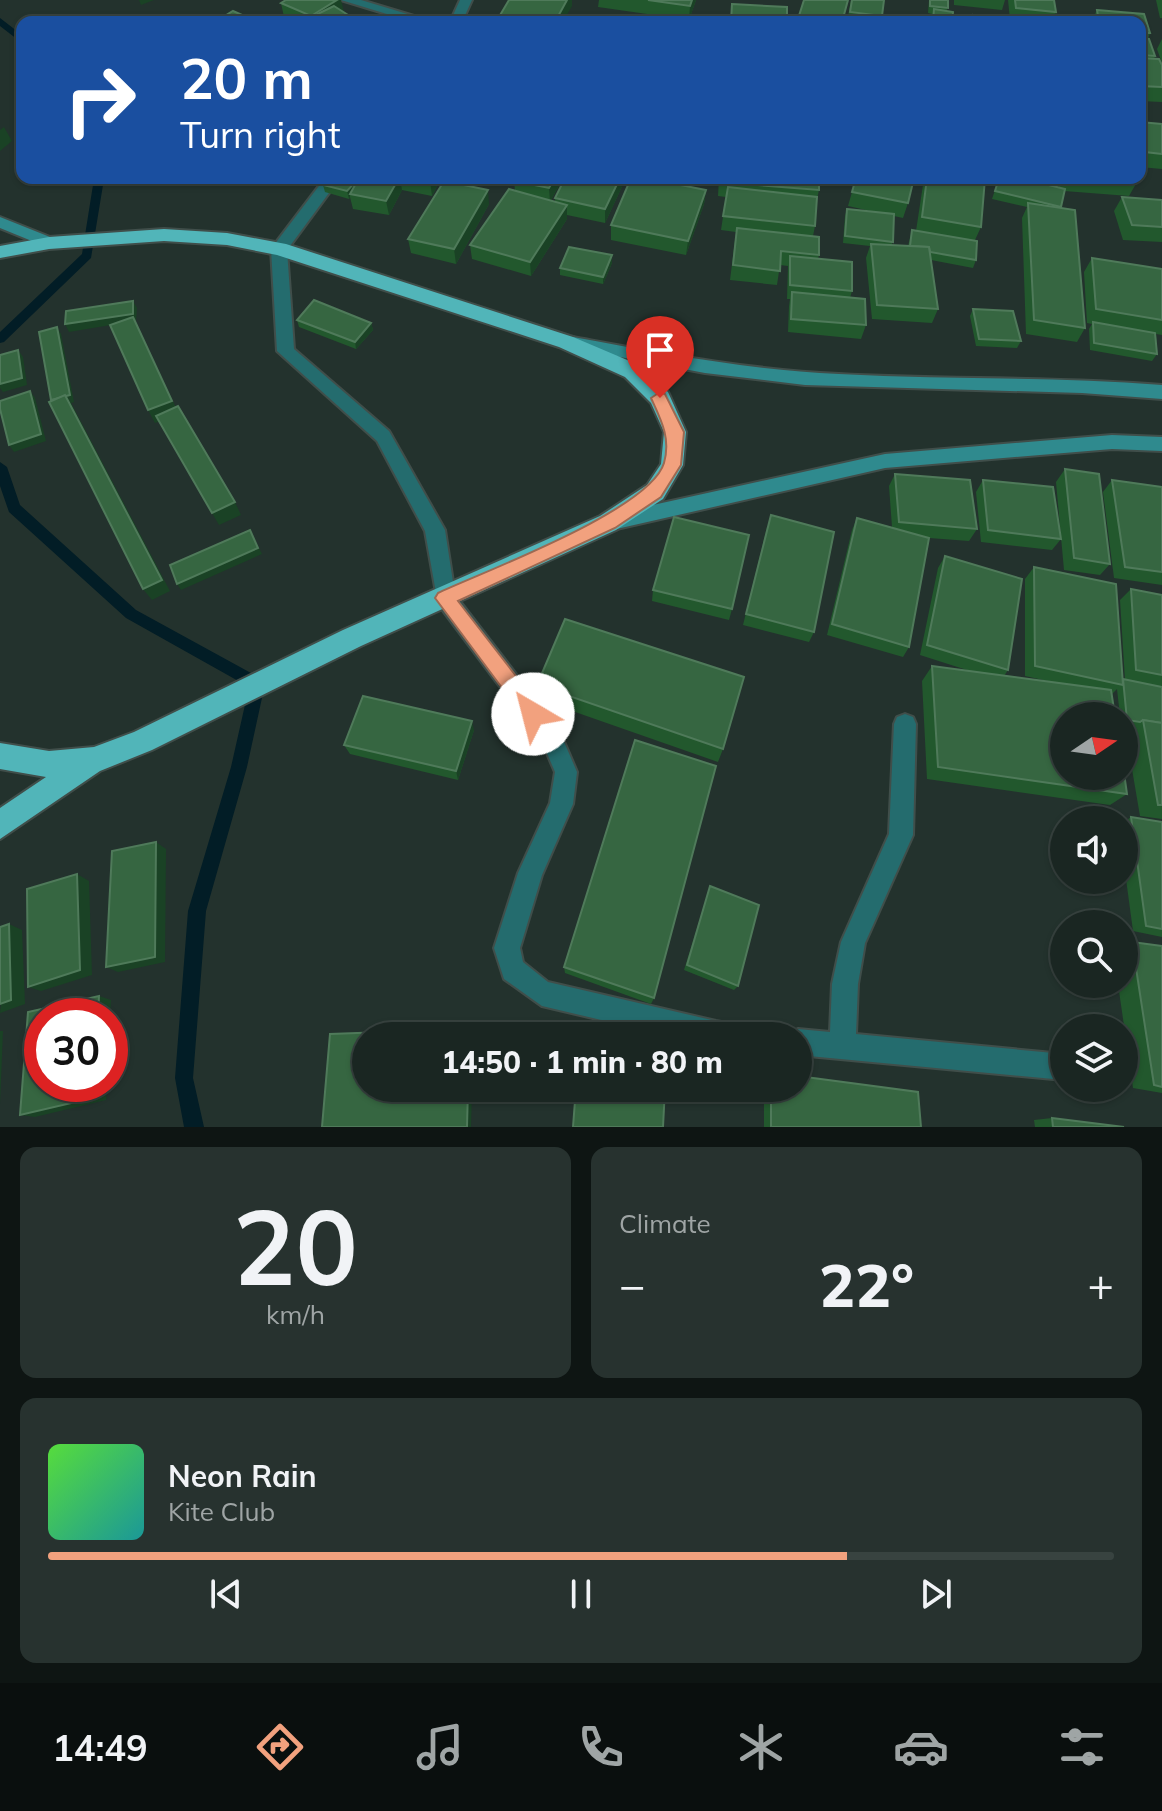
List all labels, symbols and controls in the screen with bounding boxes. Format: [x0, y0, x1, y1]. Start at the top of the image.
text: 20 m [180, 43, 313, 113]
icon: right [48, 48, 152, 152]
text: Turn right [180, 112, 341, 157]
pin [626, 316, 694, 398]
icon: arrive [638, 328, 682, 372]
position arrow [491, 672, 575, 756]
north arrow [1050, 702, 1138, 790]
map controls [1050, 702, 1138, 1102]
button: sound [1050, 806, 1138, 894]
button: search [1050, 910, 1138, 998]
speed limit sign: 30 [24, 998, 128, 1102]
button: layers [1050, 1014, 1138, 1102]
text: 14:50 · 1 min · 80 m [441, 1043, 723, 1081]
text: 20 [233, 1180, 358, 1311]
text: Climate [619, 1207, 711, 1240]
text: 22° [819, 1247, 914, 1322]
text: − [619, 1257, 645, 1312]
text: + [1088, 1257, 1114, 1312]
text: km/h [266, 1298, 325, 1331]
text: Neon Rain [168, 1457, 317, 1495]
text: Kite Club [168, 1495, 275, 1528]
icon: previous [204, 1572, 248, 1616]
icon: pause [559, 1572, 603, 1616]
icon: next [914, 1572, 958, 1616]
icon: directions [252, 1719, 308, 1775]
icon: music [412, 1719, 468, 1775]
icon: phone [573, 1719, 629, 1775]
icon: climate [733, 1719, 789, 1775]
icon: car [893, 1719, 949, 1775]
icon: filters [1054, 1719, 1110, 1775]
text: 14:49 [52, 1725, 148, 1770]

